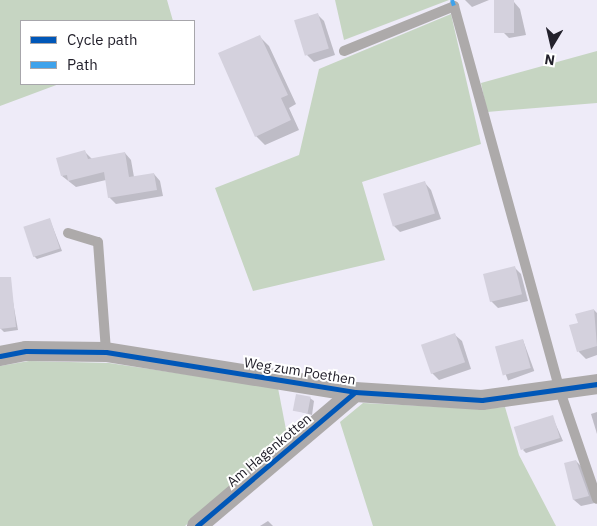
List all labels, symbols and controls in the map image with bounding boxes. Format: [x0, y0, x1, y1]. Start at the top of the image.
legend [20, 20, 195, 85]
north arrow [527, 20, 577, 70]
text: Cycle path [67, 30, 138, 49]
text: N [543, 50, 556, 69]
text: Path [67, 55, 98, 74]
street label: Weg zum Poethen [243, 354, 357, 388]
street label: Am Hagenkotten [223, 410, 315, 490]

